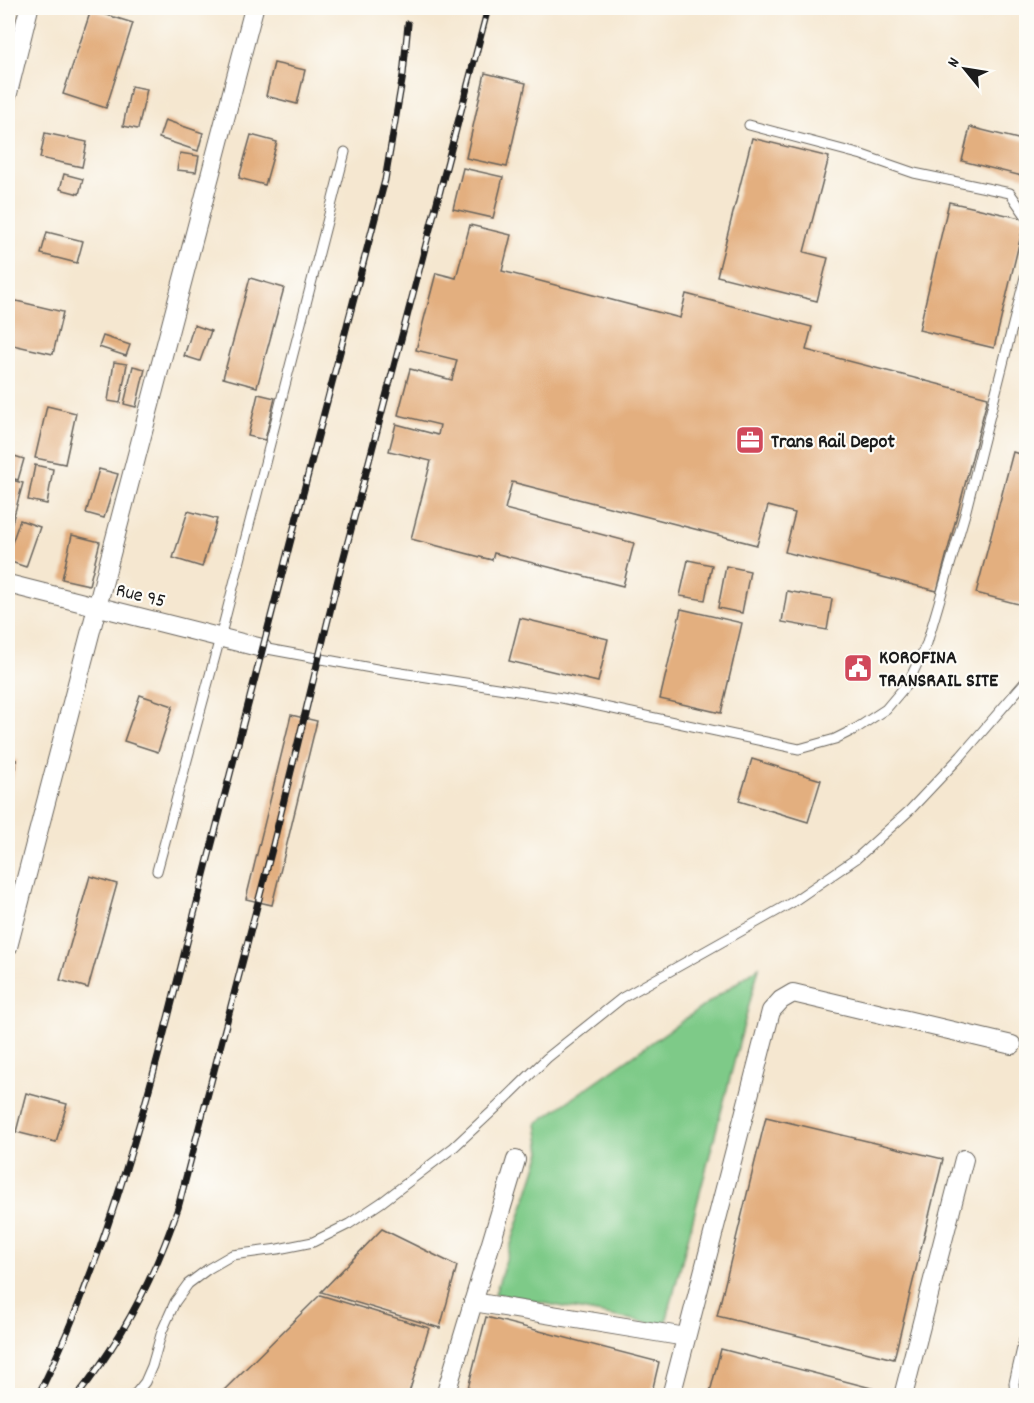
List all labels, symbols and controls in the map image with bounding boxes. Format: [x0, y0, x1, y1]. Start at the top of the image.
north arrow [935, 39, 995, 99]
text: N [942, 53, 966, 72]
office icon: Trans Rail Depot [734, 424, 766, 456]
place label: Trans Rail Depot [771, 429, 895, 457]
street label: Rue 95 [113, 577, 168, 617]
place label: KOROFINA TRANSRAIL SITE [879, 645, 999, 696]
public building icon: KOROFINA TRANSRAIL SITE [842, 652, 874, 684]

